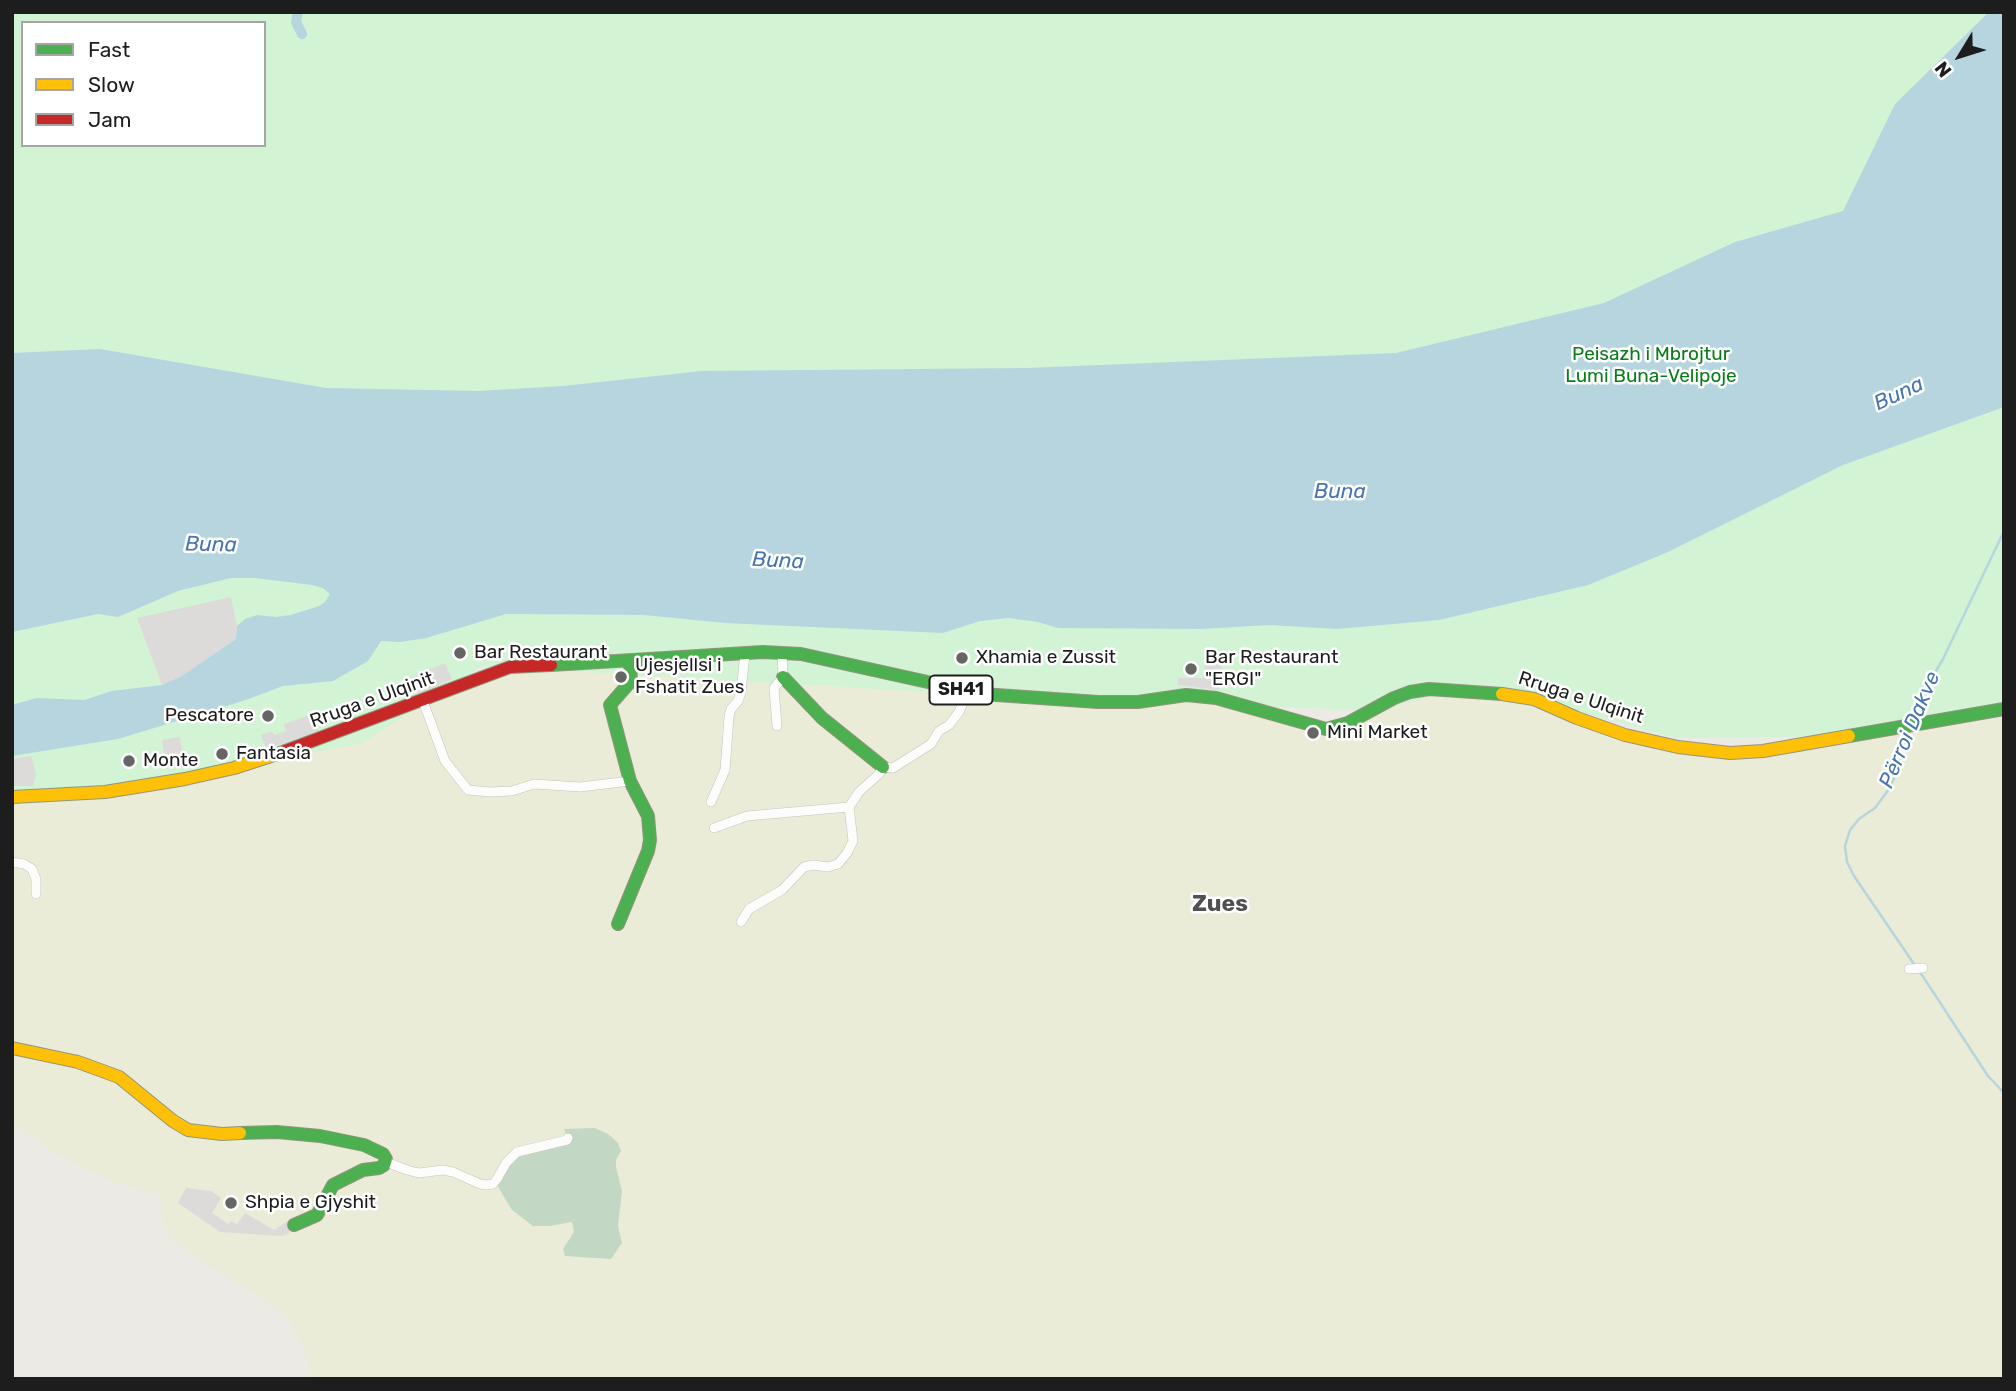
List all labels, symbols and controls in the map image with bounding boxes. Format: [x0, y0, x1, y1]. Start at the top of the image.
legend [21, 21, 266, 147]
north arrow [1925, 21, 1995, 91]
text: Fast [88, 37, 130, 62]
text: N [1930, 57, 1956, 82]
text: Slow [88, 72, 135, 97]
text: Jam [88, 107, 132, 132]
park label: Peisazh i Mbrojtur Lumi Buna-Velipoje [1565, 344, 1737, 388]
water label: Buna [1870, 372, 1928, 416]
water label: Buna [1314, 479, 1366, 505]
water label: Buna [185, 532, 237, 558]
water label: Buna [751, 547, 805, 575]
place label: Bar Restaurant [474, 642, 607, 664]
marker: Bar Restaurant [452, 645, 468, 661]
place label: Xhamia e Zussit [976, 647, 1116, 669]
place label: Bar Restaurant "ERGI" [1205, 647, 1338, 691]
marker: Xhamia e Zussit [954, 650, 970, 666]
place label: Ujesjellsi i Fshatit Zues [635, 655, 744, 699]
marker: Bar Restaurant "ERGI" [1183, 661, 1199, 677]
street label: Rruga e Ulqinit [307, 667, 437, 733]
street label: Rruga e Ulqinit [1516, 667, 1646, 729]
water label: Përroi Dakve [1874, 668, 1946, 792]
marker: Ujesjellsi i Fshatit Zues [613, 669, 629, 685]
road number: SH41 [930, 676, 992, 704]
place label: Pescatore [165, 705, 254, 727]
marker: Pescatore [260, 708, 276, 724]
place label: Mini Market [1327, 722, 1428, 744]
marker: Mini Market [1305, 725, 1321, 741]
place label: Fantasia [236, 743, 311, 765]
marker: Fantasia [214, 746, 230, 762]
place label: Monte [143, 750, 198, 772]
marker: Monte [121, 753, 137, 769]
district label: Zues [1192, 890, 1248, 918]
place label: Shpia e Gjyshit [245, 1192, 376, 1214]
marker: Shpia e Gjyshit [223, 1195, 239, 1211]

